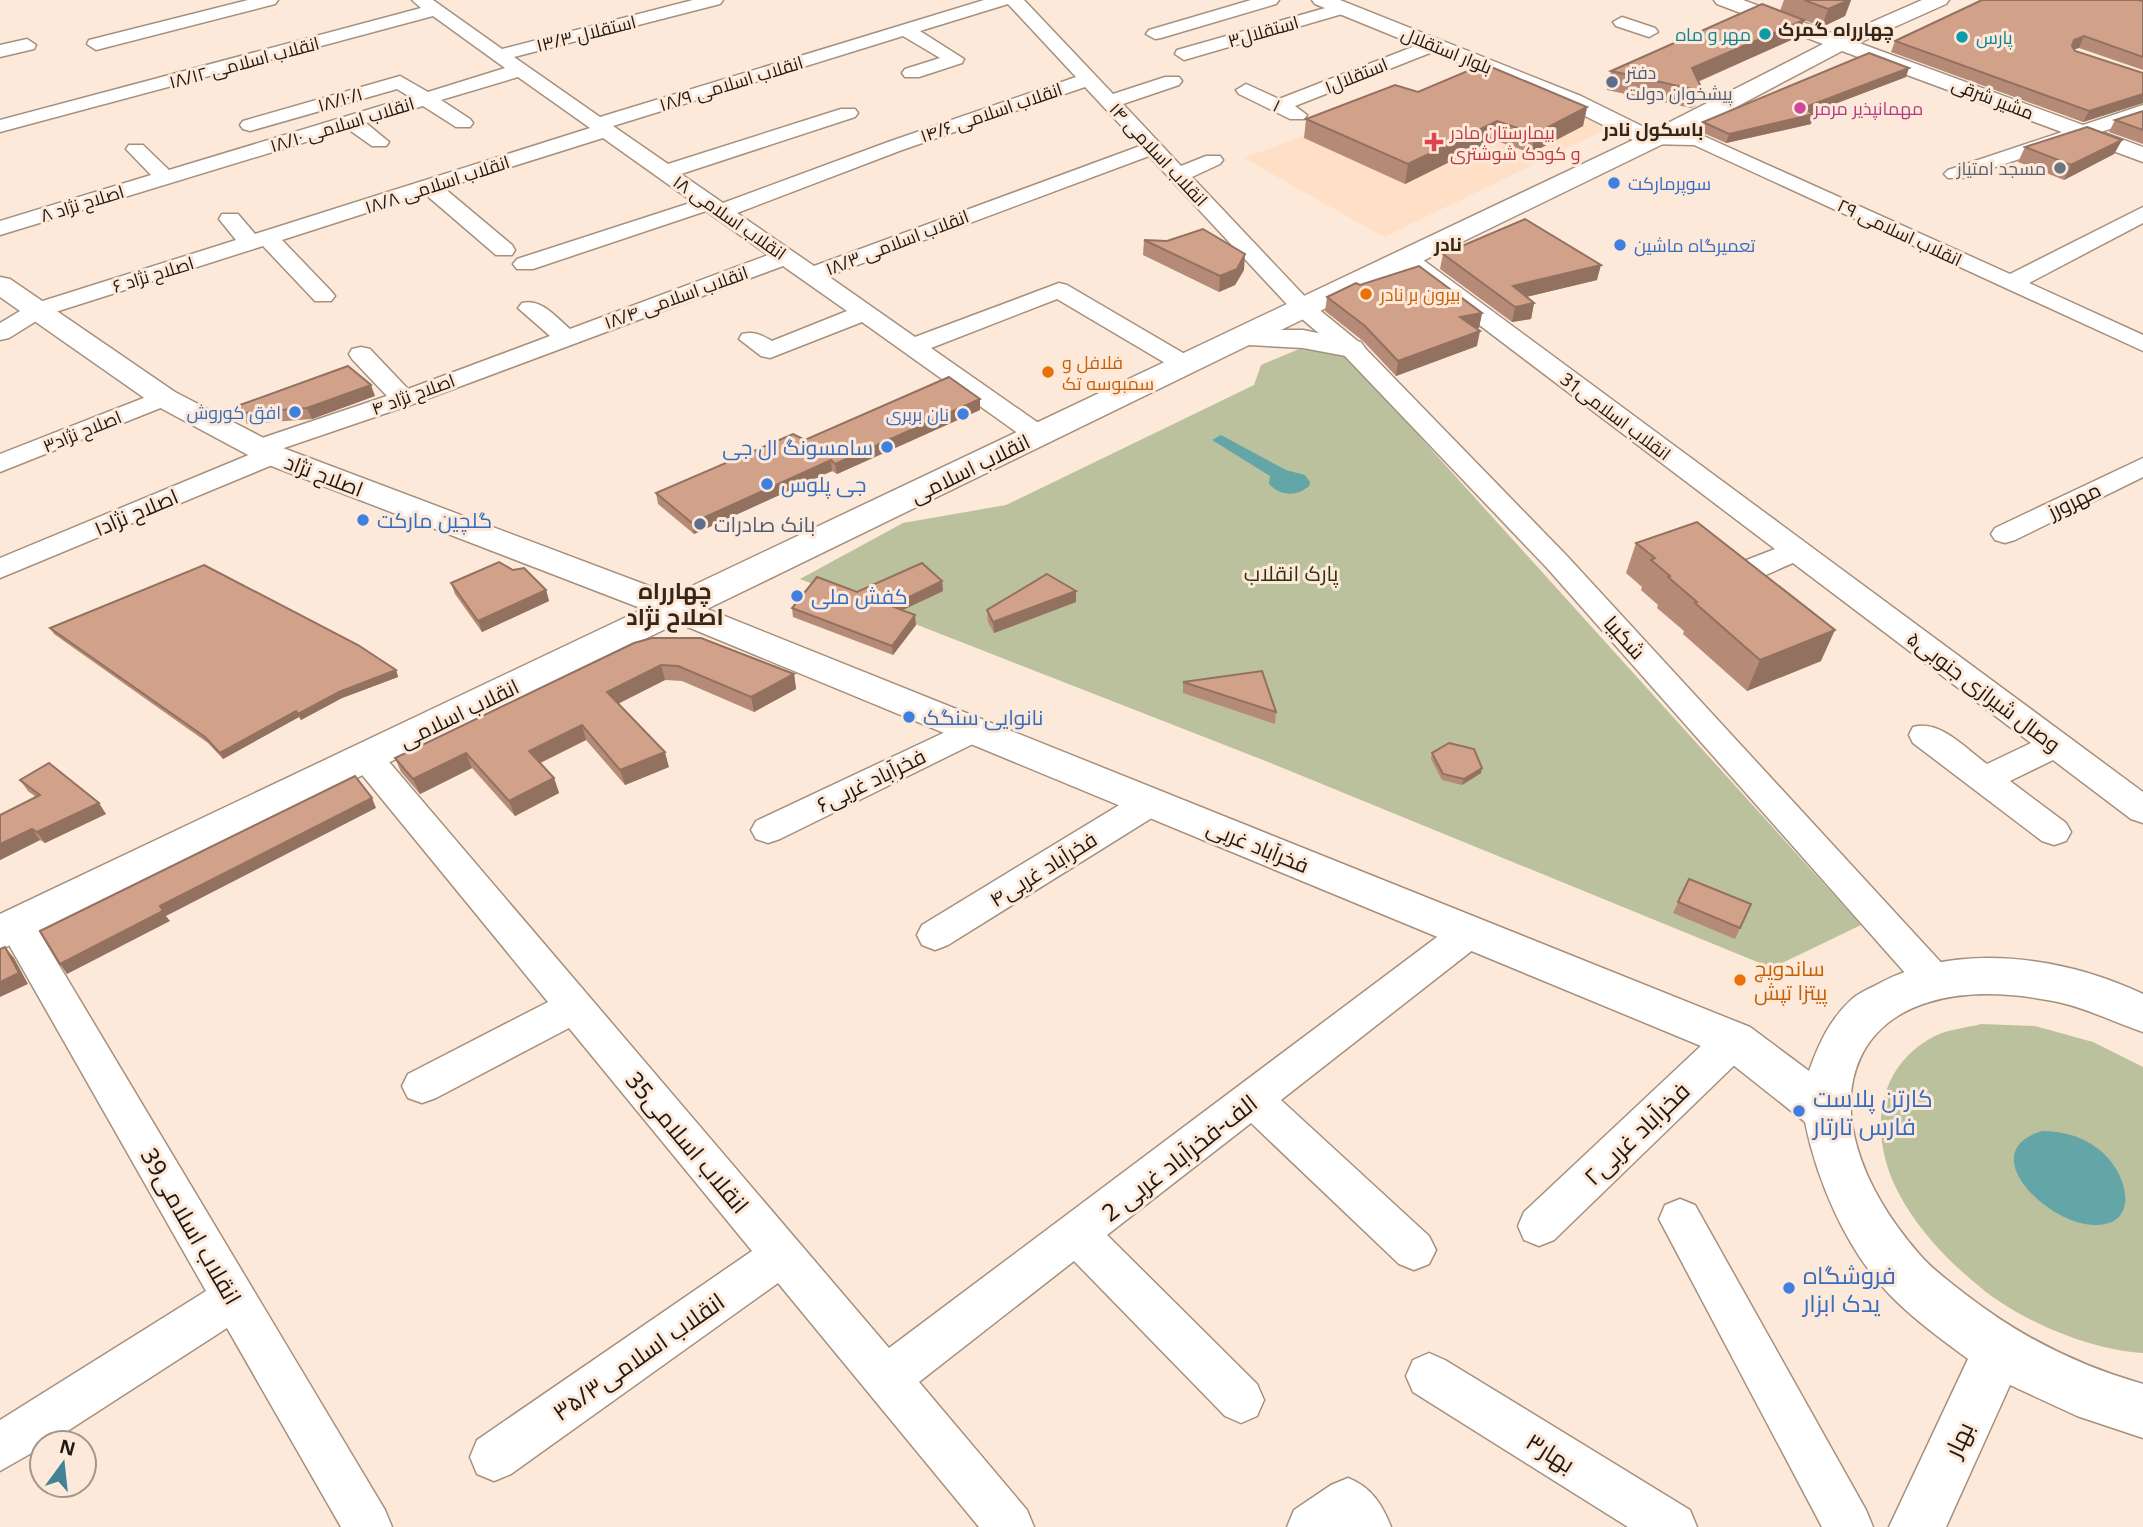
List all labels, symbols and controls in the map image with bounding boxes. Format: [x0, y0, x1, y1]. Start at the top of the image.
street label: ۱۳/۳ استقلال [534, 9, 638, 57]
street label: استقلال۳ [1225, 9, 1301, 53]
district label: چهارراه گمرک [1778, 16, 1894, 43]
street label: بلوار استقلال [1398, 21, 1496, 79]
place label: مهر و ماه [1676, 22, 1751, 46]
place label: پارس [1976, 25, 2013, 50]
marker: مهر و ماه [1757, 26, 1773, 42]
marker: پارس [1954, 29, 1970, 45]
street label: ۱۸/۱۲ انقلاب اسلامی [166, 30, 322, 94]
street label: ۱۸/۹ انقلاب اسلامی [656, 50, 806, 116]
street label: استقلال۱ [1321, 51, 1391, 99]
place label: دفتر پیشخوان دولت [1625, 60, 1733, 106]
street label: مشیر شرقی [1949, 71, 2037, 125]
marker: دفتر پیشخوان دولت [1604, 74, 1620, 90]
street label: ۱۴/۶ انقلاب اسلامی [917, 76, 1065, 148]
street label: ۱۸/۱۰/۱ [315, 81, 365, 117]
street label: ۱۸/۱۰ انقلاب اسلامی [267, 91, 417, 157]
street label: ۱ [1269, 93, 1285, 117]
place label: مهمانپذیر مرمر [1813, 96, 1923, 120]
street label: ۱۴ انقلاب اسلامی [1105, 97, 1213, 211]
marker: مهمانپذیر مرمر [1792, 100, 1808, 116]
district label: باسکول نادر [1602, 116, 1703, 142]
place label: بیمارستان مادر و کودک شوشتری [1449, 120, 1581, 165]
marker: بیمارستان مادر و کودک شوشتری [1424, 132, 1444, 152]
street label: ۱۸/۸ انقلاب اسلامی [362, 149, 512, 219]
place label: مسجد امتیاز [1956, 156, 2046, 180]
marker: مسجد امتیاز [2052, 160, 2068, 176]
street label: ۱۸ انقلاب اسلامی [669, 169, 791, 265]
place label: سوپرمارکت [1628, 171, 1711, 196]
marker: سوپرمارکت [1606, 175, 1622, 191]
street label: ۸ اصلاح نژاد [37, 179, 127, 228]
street label: انقلاب اسلامی ۲۹ [1834, 193, 1966, 271]
street label: ۱۸/۳ انقلاب اسلامی [822, 204, 972, 280]
district label: نادر [1433, 231, 1462, 257]
place label: تعمیرگاه ماشین [1634, 233, 1756, 257]
marker: تعمیرگاه ماشین [1612, 237, 1628, 253]
street label: ۶ اصلاح نژاد [109, 250, 197, 299]
street label: ۱۸/۴ انقلاب اسلامی [601, 260, 751, 334]
place label: بیرون بر نادر [1379, 282, 1460, 306]
marker: بیرون بر نادر [1358, 286, 1374, 302]
place label: فلافل و سمبوسه تک [1062, 350, 1154, 395]
marker: فلافل و سمبوسه تک [1040, 364, 1056, 380]
street label: 31انقلاب اسلامی [1556, 367, 1676, 465]
street label: ۴ اصلاح نژاد [368, 368, 458, 421]
place label: افق کوروش [186, 400, 281, 425]
place label: نان بربری [886, 402, 949, 426]
street label: اصلاح نژاد۳ [39, 404, 125, 459]
marker: افق کوروش [287, 404, 303, 420]
marker: نان بربری [955, 406, 971, 422]
street label: انقلاب اسلامی [905, 427, 1035, 509]
place label: سامسونگ ال جی [722, 433, 873, 461]
marker: سامسونگ ال جی [879, 439, 895, 455]
street label: اصلاح نژاد [280, 447, 367, 504]
place label: جی پلوس [781, 470, 866, 499]
street label: مهرورز [2042, 475, 2105, 525]
marker: جی پلوس [759, 476, 775, 492]
street label: اصلاح نژاد۱ [90, 482, 183, 543]
place label: گلچین مارکت [377, 506, 492, 535]
place label: بانک صادرات [714, 510, 815, 538]
marker: گلچین مارکت [355, 512, 371, 528]
marker: بانک صادرات [692, 516, 708, 532]
park label: پارک انقلاب [1244, 559, 1339, 588]
district label: چهارراه اصلاح نژاد [626, 574, 724, 633]
place label: کفش ملی [811, 582, 908, 610]
marker: کفش ملی [789, 588, 805, 604]
street label: شکیبا [1598, 609, 1652, 665]
street label: ۵وصال شیرازی جنوبی [1902, 624, 2066, 758]
street label: انقلاب اسلامی [394, 672, 524, 754]
place label: نانوایی سنگک [923, 703, 1043, 731]
marker: نانوایی سنگک [901, 709, 917, 725]
street label: ۶فخرآباد غربی [812, 742, 930, 818]
street label: فخرآباد غربی [1203, 813, 1313, 879]
street label: ۴فخرآباد غربی [984, 825, 1102, 913]
place label: ساندویچ پیتزا تپش [1754, 954, 1828, 1007]
marker: ساندویچ پیتزا تپش [1732, 972, 1748, 988]
street label: 35انقلاب اسلامی [619, 1064, 757, 1220]
street label: ۲فخرآباد غربی [1576, 1074, 1696, 1192]
place label: کارتن پلاست فارس تارتار [1811, 1081, 1933, 1142]
street label: 2 الف-فخرآباد غربی [1094, 1086, 1264, 1228]
marker: کارتن پلاست فارس تارتار [1791, 1103, 1807, 1119]
street label: 39انقلاب اسلامی [134, 1142, 250, 1310]
place label: فروشگاه یدک ابزار [1801, 1258, 1896, 1319]
marker: فروشگاه یدک ابزار [1781, 1280, 1797, 1296]
street label: انقلاب اسلامی۳۵/۳ [545, 1284, 731, 1428]
street label: بهار [1935, 1416, 1980, 1464]
street label: بهار۳ [1520, 1424, 1582, 1480]
north arrow [28, 1429, 98, 1499]
text: N [57, 1433, 78, 1462]

